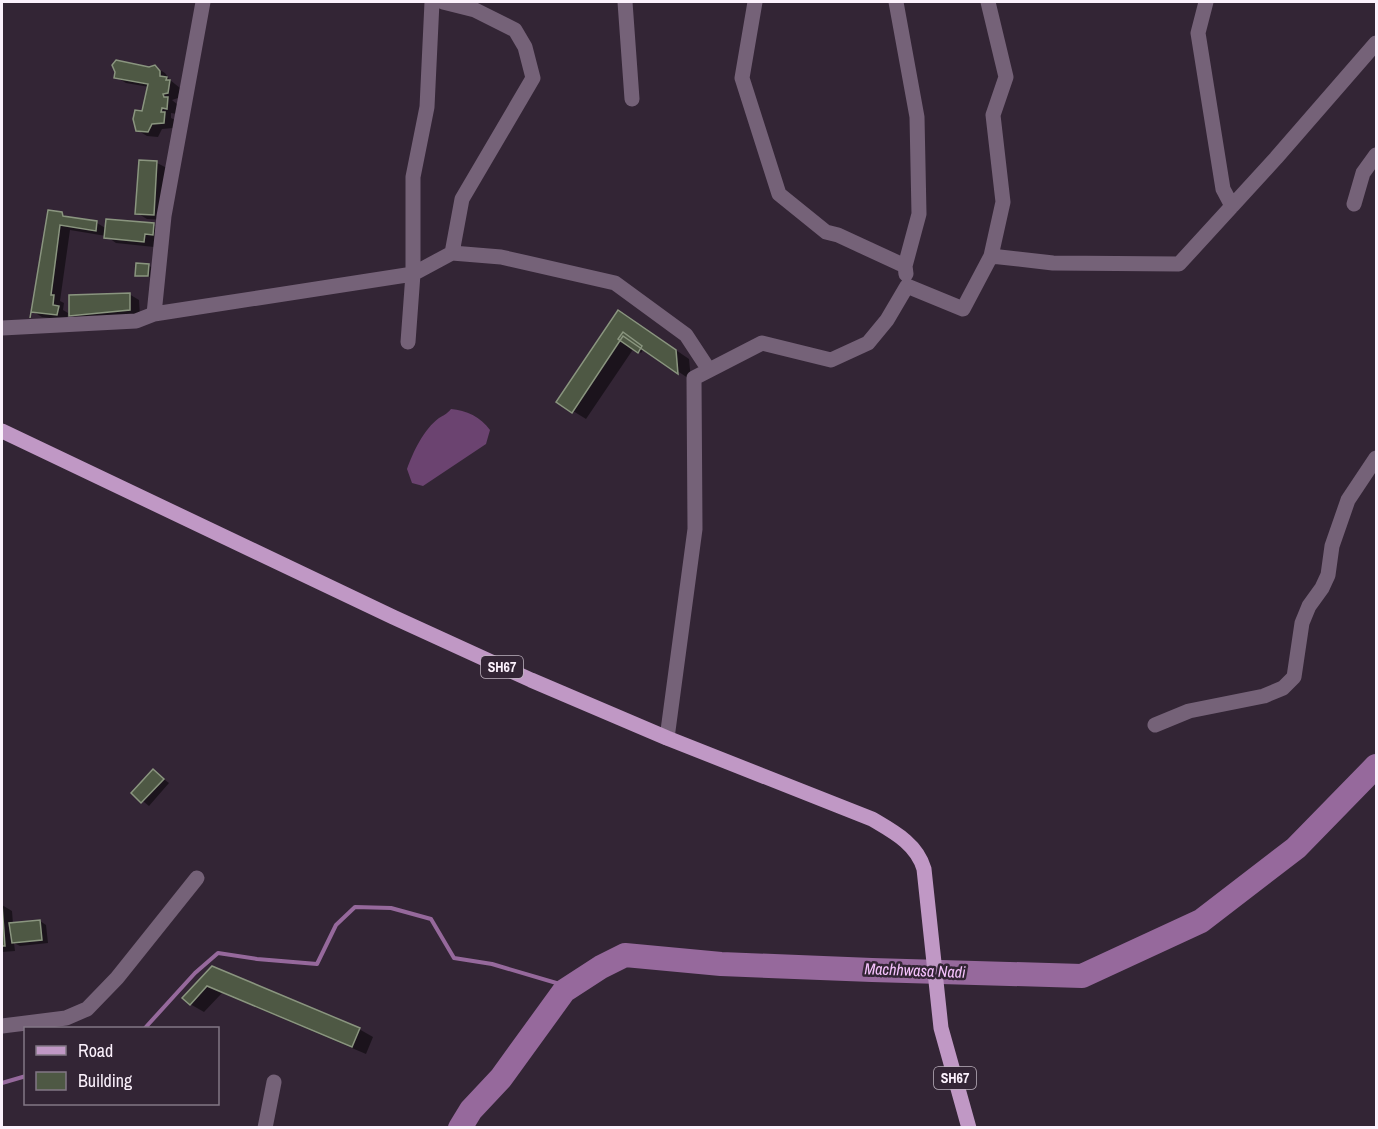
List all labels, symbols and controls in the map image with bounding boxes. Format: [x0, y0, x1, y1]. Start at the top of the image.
road number: SH67 [481, 656, 523, 678]
water label: Machhwasa Nadi [864, 957, 966, 983]
legend [24, 1027, 219, 1105]
text: Road [78, 1038, 113, 1063]
road number: SH67 [934, 1067, 976, 1089]
text: Building [78, 1068, 133, 1093]

